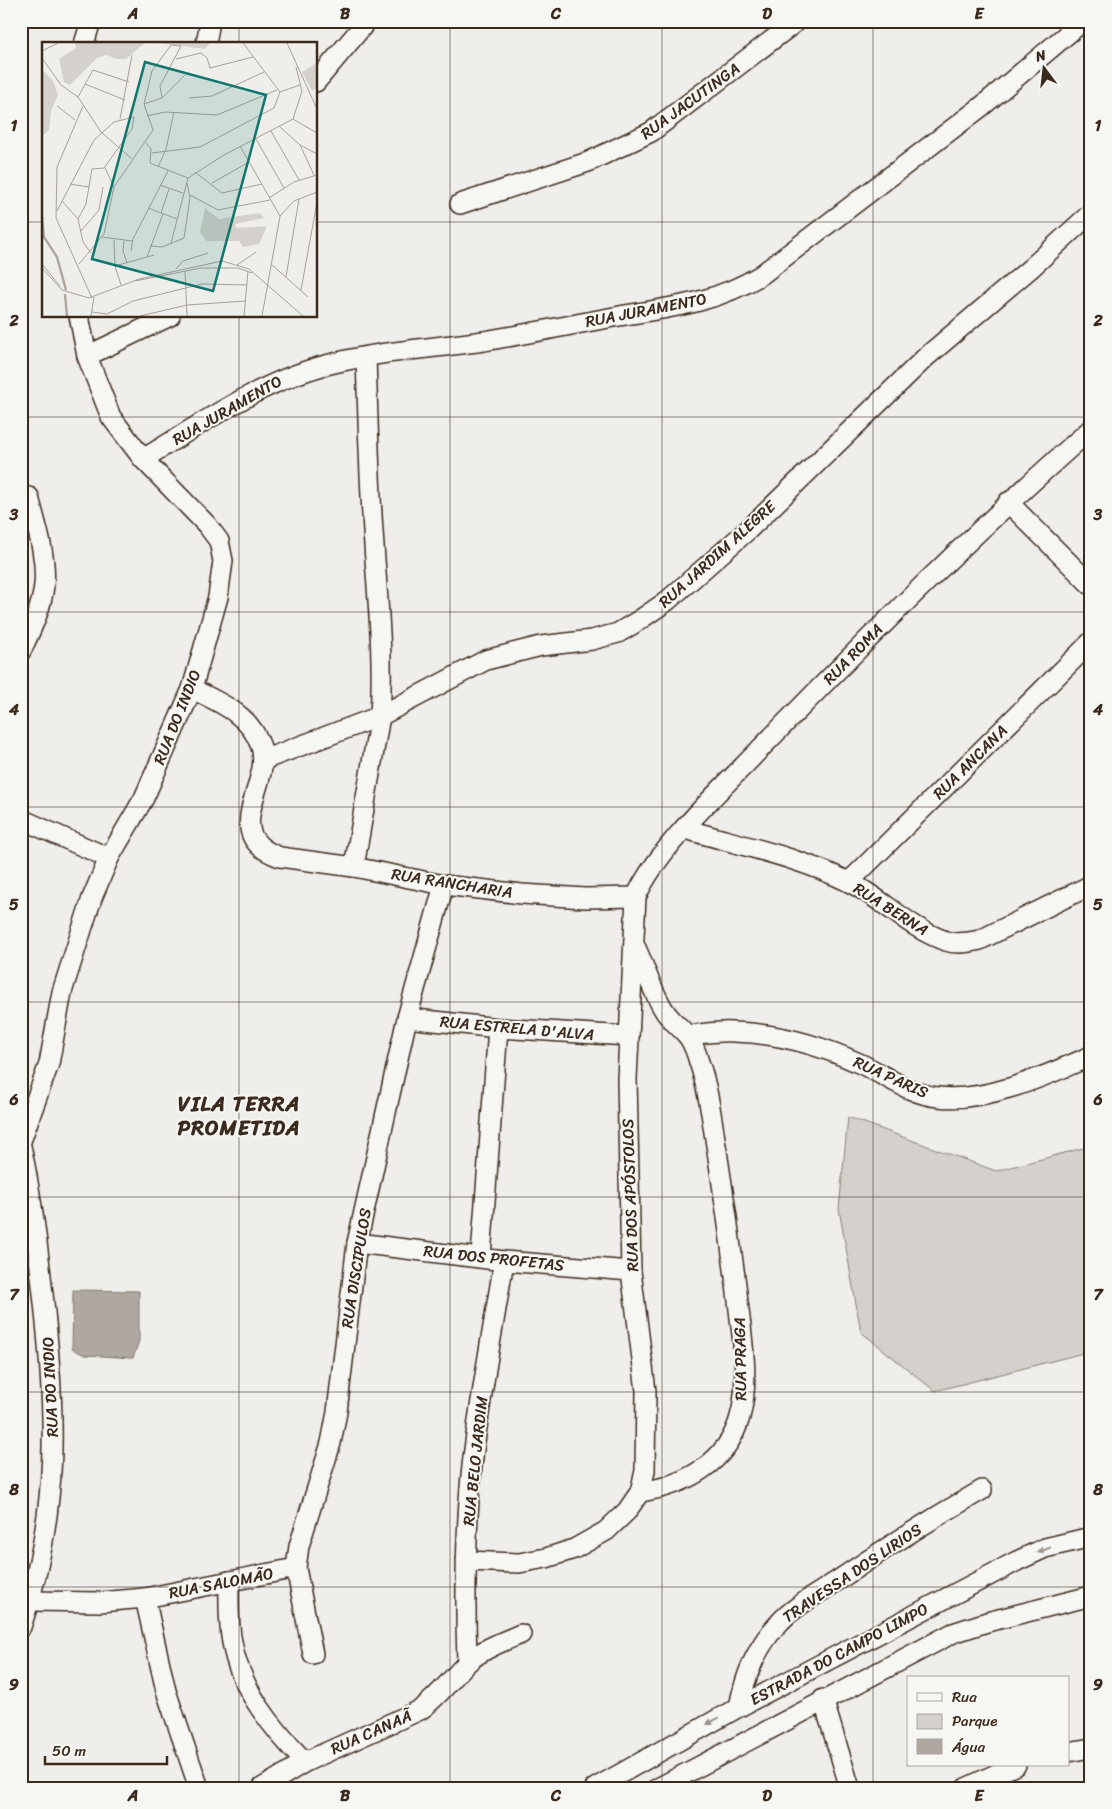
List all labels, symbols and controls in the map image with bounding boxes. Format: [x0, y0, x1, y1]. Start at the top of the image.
text: A [127, 0, 138, 28]
text: B [340, 0, 351, 28]
text: C [550, 0, 562, 28]
text: D [762, 0, 772, 28]
text: E [975, 0, 985, 28]
inset map [42, 42, 318, 318]
north arrow [1020, 42, 1070, 92]
text: N [1032, 43, 1049, 70]
street label: RUA JACUTINGA [634, 55, 746, 147]
text: 1 [11, 111, 18, 140]
text: 1 [1095, 111, 1102, 140]
street label: RUA JURAMENTO [583, 284, 709, 336]
text: 2 [8, 306, 19, 335]
text: 2 [1092, 306, 1103, 335]
street label: RUA JURAMENTO [166, 367, 288, 453]
street label: RUA JARDIM ALEGRE [651, 492, 783, 615]
text: 3 [9, 500, 19, 529]
text: 3 [1093, 500, 1103, 529]
street label: RUA ROMA [816, 616, 890, 692]
street label: RUA DO INDIO [145, 665, 209, 769]
text: 4 [8, 695, 19, 724]
text: 4 [1092, 695, 1103, 724]
street label: RUA ANCANA [925, 717, 1015, 807]
street label: RUA RANCHARIA [389, 859, 515, 907]
street label: RUA BERNA [848, 874, 934, 944]
text: 5 [9, 890, 19, 919]
text: 5 [1093, 890, 1103, 919]
street label: RUA ESTRELA D'ALVA [439, 1007, 595, 1049]
street label: RUA PARIS [849, 1048, 933, 1106]
text: 6 [8, 1085, 19, 1114]
district label: VILA TERRA PROMETIDA [177, 1085, 301, 1147]
text: 6 [1092, 1085, 1103, 1114]
street label: RUA DOS APÓSTOLOS [613, 1118, 647, 1272]
street label: RUA DISCIPULOS [332, 1206, 380, 1330]
street label: RUA DOS PROFETAS [422, 1236, 566, 1280]
text: 7 [9, 1280, 20, 1309]
text: 7 [1093, 1280, 1104, 1309]
street label: RUA PRAGA [725, 1317, 755, 1401]
street label: RUA DO INDIO [33, 1336, 67, 1438]
street label: RUA BELO JARDIM [454, 1395, 496, 1527]
text: 8 [8, 1475, 19, 1504]
text: 8 [1092, 1475, 1103, 1504]
street label: TRAVESSA DOS LIRIOS [776, 1515, 928, 1631]
one-way arrow [1036, 1546, 1051, 1554]
street label: RUA SALOMÃO [166, 1559, 276, 1607]
street label: ESTRADA DO CAMPO LIMPO [744, 1594, 934, 1714]
text: 9 [9, 1670, 19, 1699]
text: 9 [1093, 1670, 1103, 1699]
legend [907, 1676, 1070, 1766]
text: Rua [952, 1684, 977, 1710]
street label: RUA CANAÃ [325, 1701, 418, 1763]
text: Parque [952, 1708, 997, 1734]
one-way arrow [707, 1717, 720, 1726]
scale bar [45, 1734, 168, 1766]
text: Água [951, 1734, 985, 1760]
text: 50 m [52, 1738, 87, 1764]
text: A [127, 1781, 138, 1809]
text: B [340, 1781, 351, 1809]
text: C [550, 1781, 562, 1809]
text: D [762, 1781, 772, 1809]
text: E [975, 1781, 985, 1809]

